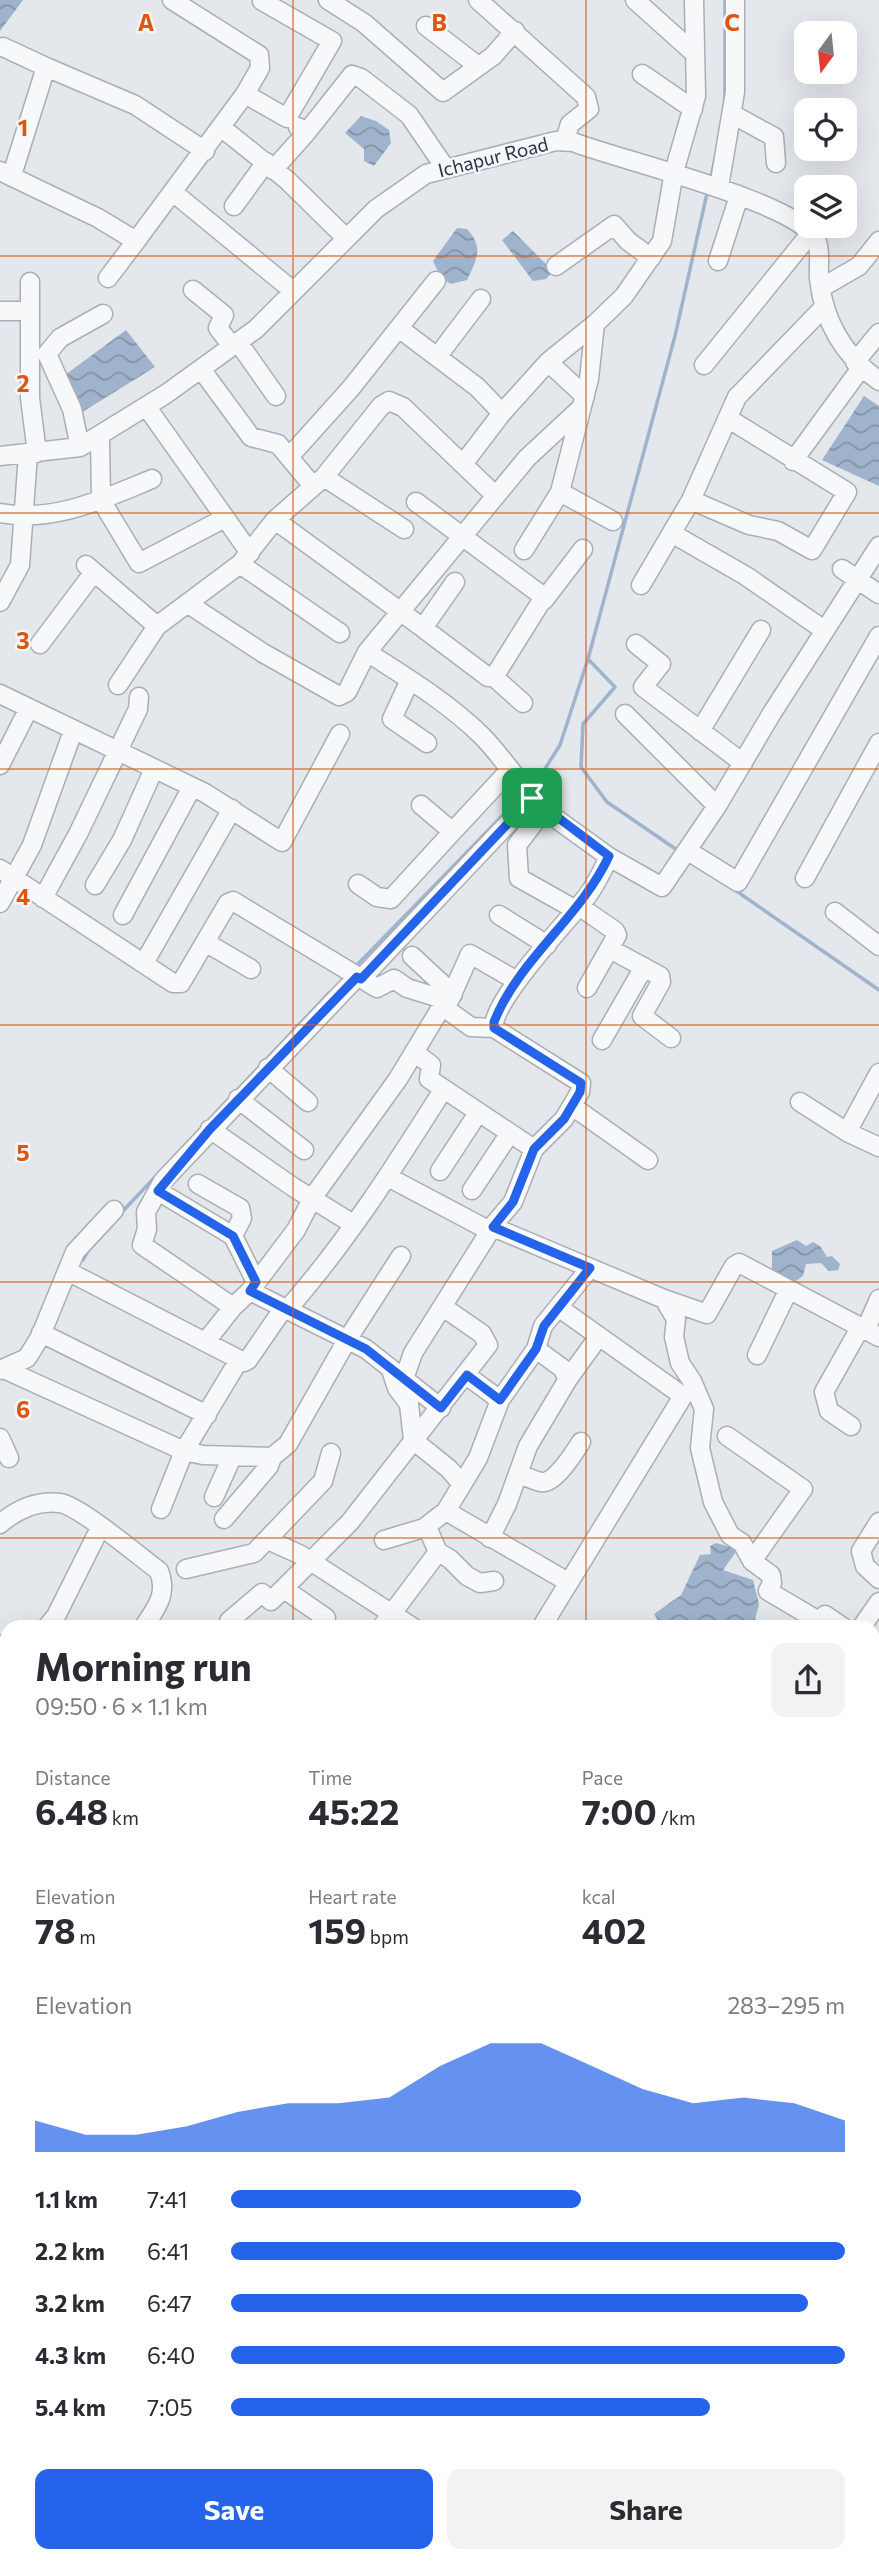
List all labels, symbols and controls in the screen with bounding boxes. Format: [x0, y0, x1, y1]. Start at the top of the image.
text: A [138, 8, 155, 36]
text: B [431, 8, 447, 36]
text: C [724, 8, 740, 36]
north arrow [794, 21, 858, 84]
map controls [794, 21, 857, 238]
button: locate [794, 98, 857, 161]
text: 1 [18, 113, 28, 141]
street label: Ichapur Road [435, 132, 550, 181]
button: layers [794, 175, 857, 238]
text: 2 [16, 369, 30, 397]
text: 3 [16, 626, 30, 654]
pin [502, 768, 562, 828]
icon: arrive [513, 779, 551, 817]
text: 4 [16, 882, 30, 910]
text: 5 [16, 1138, 30, 1166]
text: 6 [16, 1395, 30, 1423]
text: Morning run [35, 1642, 252, 1689]
button: share [771, 1643, 845, 1717]
text: 09:50 · 6 × 1.1 km [35, 1692, 208, 1720]
text: Distance [35, 1766, 111, 1789]
text: Time [308, 1766, 352, 1789]
text: Pace [582, 1766, 623, 1789]
text: 6.48 [35, 1789, 108, 1832]
text: 45:22 [308, 1789, 399, 1832]
text: 7:00 [582, 1789, 657, 1832]
text: km [108, 1806, 139, 1829]
text: /km [657, 1806, 696, 1829]
text: Elevation [35, 1885, 115, 1908]
text: Heart rate [308, 1885, 397, 1908]
text: kcal [582, 1885, 616, 1908]
text: 78 [35, 1908, 76, 1951]
text: 159 [308, 1908, 366, 1951]
text: 402 [582, 1908, 646, 1951]
text: m [76, 1925, 96, 1948]
text: bpm [366, 1925, 409, 1948]
text: Elevation [35, 1991, 132, 2019]
text: 283–295 m [727, 1991, 845, 2019]
text: 1.1 km [35, 2185, 98, 2213]
text: 7:41 [147, 2185, 188, 2213]
text: 2.2 km [35, 2237, 105, 2265]
text: 6:41 [147, 2237, 189, 2265]
text: 3.2 km [35, 2289, 105, 2317]
text: 6:47 [147, 2289, 192, 2317]
text: 4.3 km [35, 2341, 106, 2369]
text: 6:40 [147, 2341, 195, 2369]
text: 5.4 km [35, 2393, 106, 2421]
text: 7:05 [147, 2393, 193, 2421]
button: Save [35, 2469, 433, 2549]
button: Share [447, 2469, 845, 2549]

